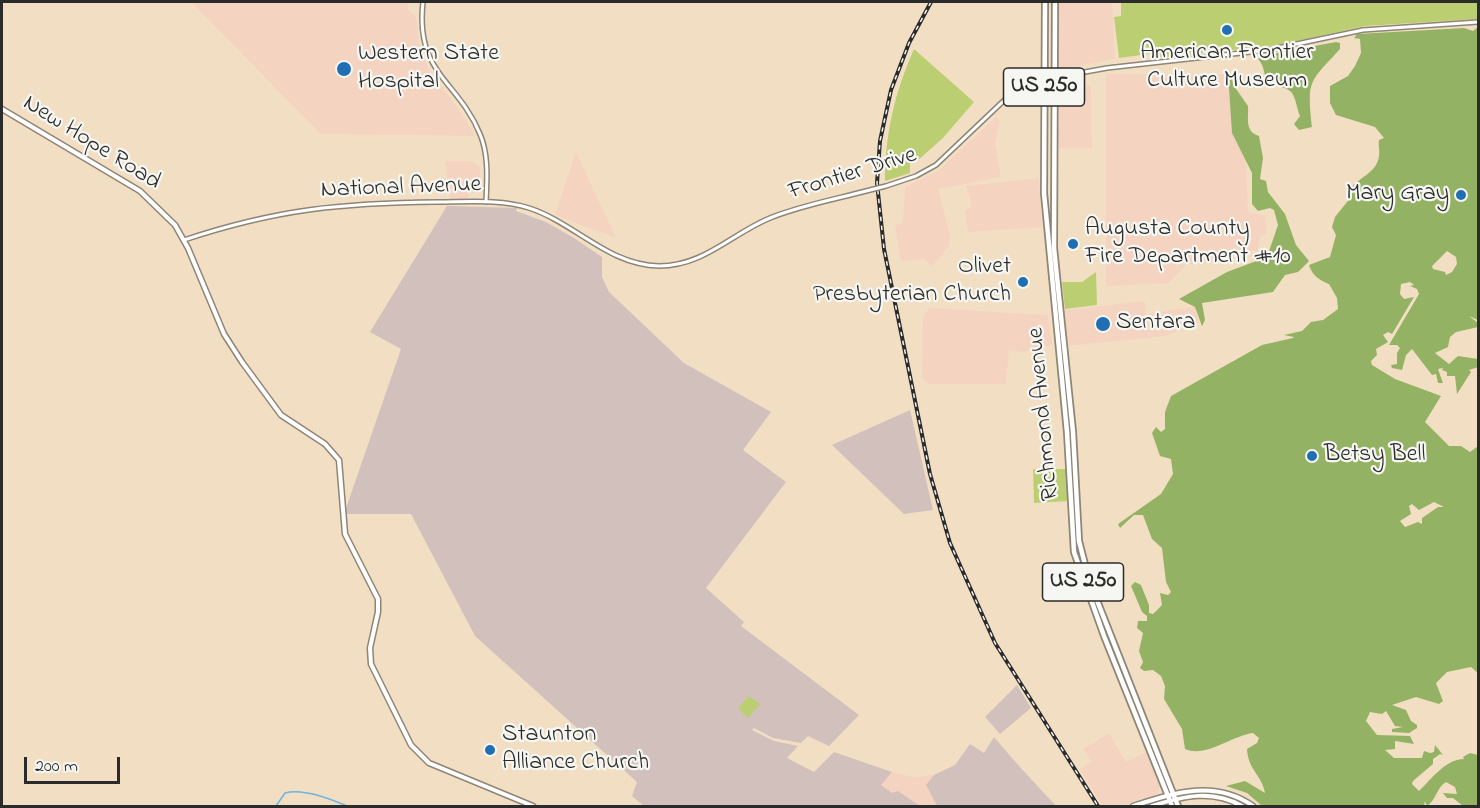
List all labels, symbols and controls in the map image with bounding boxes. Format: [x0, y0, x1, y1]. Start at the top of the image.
marker: American Frontier Culture Museum [1220, 23, 1234, 37]
place label: American Frontier Culture Museum [1140, 40, 1314, 96]
place label: Western State Hospital [358, 41, 499, 97]
marker: Western State Hospital [335, 60, 353, 78]
road number: US 250 [1004, 68, 1084, 106]
street label: New Hope Road [17, 90, 165, 198]
street label: Frontier Drive [786, 142, 920, 208]
street label: National Avenue [320, 172, 482, 206]
place label: Mary Gray [1346, 181, 1449, 209]
marker: Mary Gray [1454, 188, 1468, 202]
place label: Augusta County Fire Department #10 [1085, 216, 1291, 272]
marker: Augusta County Fire Department #10 [1066, 237, 1080, 251]
place label: Olivet Presbyterian Church [813, 254, 1011, 310]
marker: Olivet Presbyterian Church [1016, 275, 1030, 289]
place label: Sentara [1116, 310, 1195, 338]
marker: Sentara [1094, 315, 1112, 333]
street label: Richmond Avenue [1023, 326, 1067, 502]
place label: Betsy Bell [1324, 442, 1425, 470]
marker: Betsy Bell [1305, 449, 1319, 463]
road number: US 250 [1042, 563, 1124, 601]
place label: Staunton Alliance Church [502, 722, 649, 778]
marker: Staunton Alliance Church [483, 743, 497, 757]
scale bar [27, 745, 123, 783]
text: 200 m [35, 754, 78, 780]

